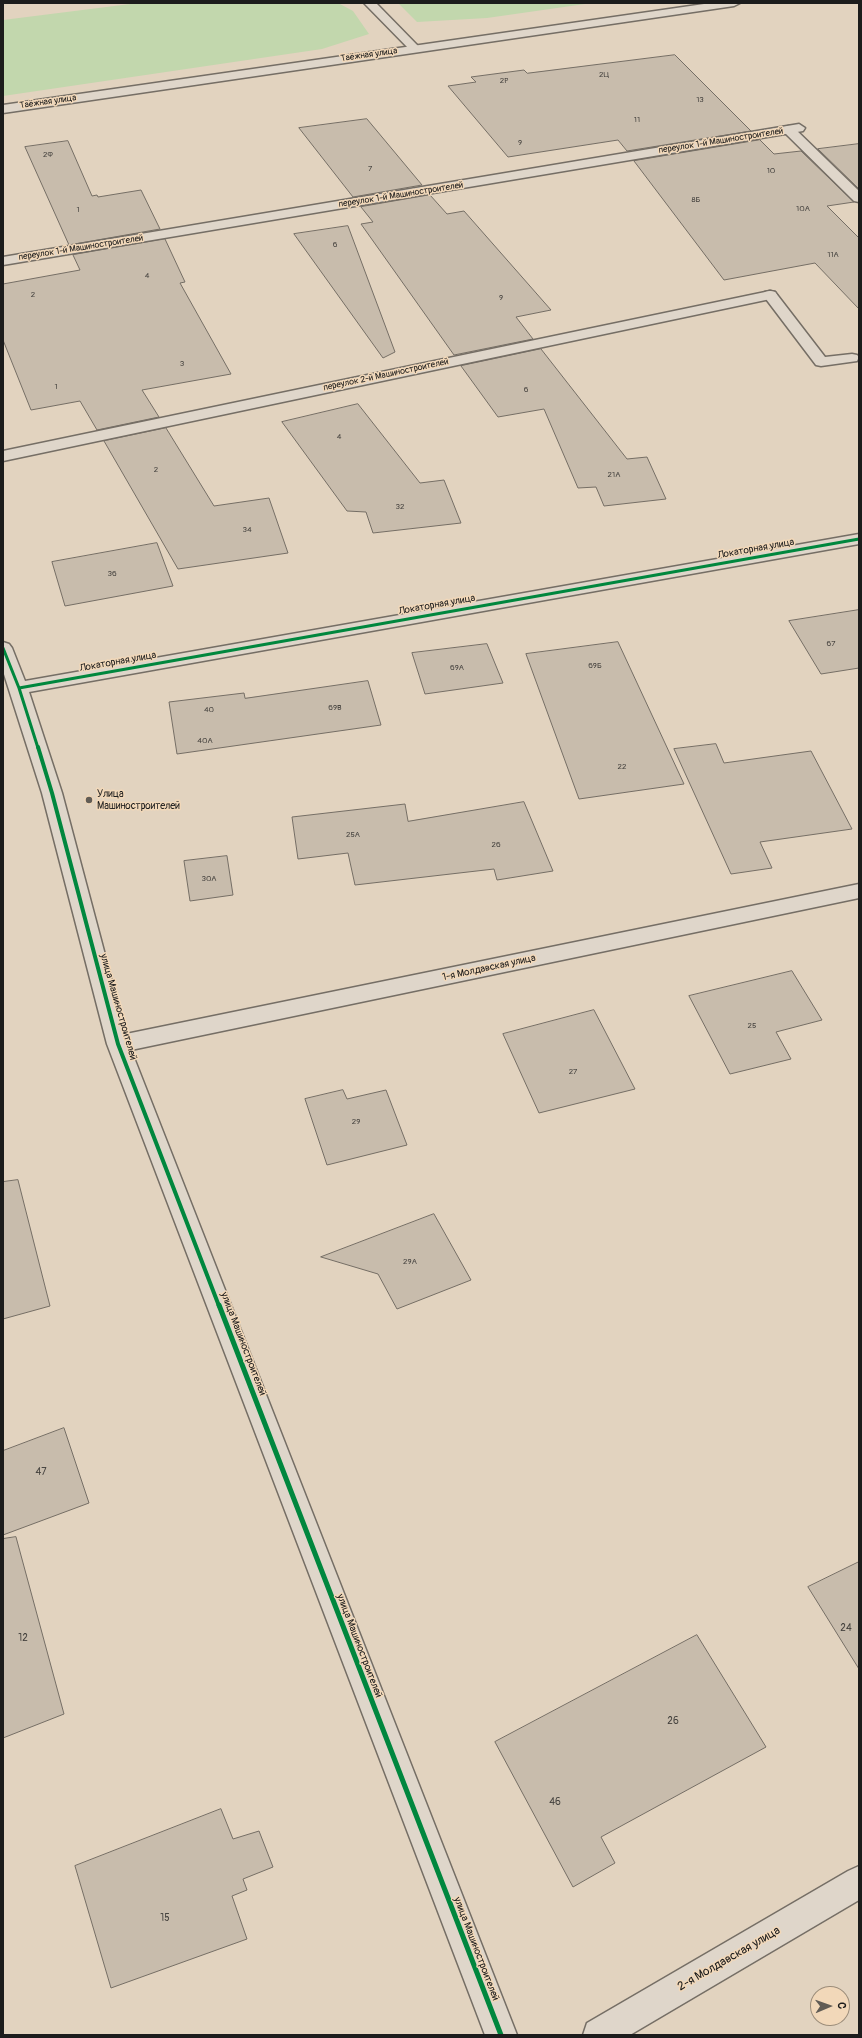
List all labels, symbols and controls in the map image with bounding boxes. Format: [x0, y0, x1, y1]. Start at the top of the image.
street label: Таёжная улица [340, 46, 398, 64]
house number: 2Ц [599, 70, 609, 80]
house number: 2Р [500, 76, 508, 86]
street label: Таёжная улица [19, 93, 77, 111]
house number: 13 [696, 95, 704, 105]
house number: 11 [634, 115, 640, 125]
street label: переулок 1-й Машиностроителей [658, 126, 784, 156]
house number: 9 [518, 138, 522, 148]
house number: 2Ф [43, 150, 53, 160]
house number: 7 [368, 164, 372, 174]
house number: 10 [767, 166, 775, 176]
street label: переулок 1-й Машиностроителей [338, 180, 464, 210]
house number: 8Б [692, 195, 700, 205]
house number: 10А [796, 204, 810, 214]
house number: 1 [76, 205, 80, 215]
street label: переулок 1-й Машиностроителей [18, 233, 144, 263]
house number: 6 [333, 240, 337, 250]
house number: 11А [827, 250, 839, 260]
house number: 4 [145, 271, 149, 281]
house number: 2 [31, 290, 35, 300]
house number: 9 [499, 293, 503, 303]
street label: переулок 2-й Машиностроителей [322, 356, 450, 394]
house number: 3 [180, 359, 184, 369]
house number: 1 [54, 382, 58, 392]
house number: 6 [524, 385, 528, 395]
house number: 4 [337, 432, 341, 442]
house number: 2 [154, 465, 158, 475]
house number: 21А [608, 470, 620, 480]
house number: 32 [396, 502, 404, 512]
house number: 34 [242, 525, 252, 535]
street label: Локаторная улица [717, 536, 795, 562]
house number: 36 [107, 569, 117, 579]
street label: Локаторная улица [398, 592, 476, 618]
house number: 67 [827, 639, 835, 649]
street label: Локаторная улица [79, 649, 157, 675]
house number: 69Б [588, 661, 602, 671]
house number: 69А [450, 663, 464, 673]
house number: 69В [328, 703, 342, 713]
house number: 40 [204, 705, 214, 715]
house number: 40А [197, 736, 213, 746]
house number: 22 [618, 762, 626, 772]
place label: Улица Машиностроителей [97, 788, 180, 812]
marker: Улица Машиностроителей [84, 795, 94, 805]
house number: 25А [346, 830, 360, 840]
house number: 26 [491, 840, 501, 850]
house number: 30А [201, 874, 217, 884]
street label: улица Машиностроителей [97, 952, 139, 1062]
street label: 1-я Молдавская улица [441, 952, 537, 984]
house number: 25 [748, 1021, 756, 1031]
house number: 27 [569, 1067, 577, 1077]
house number: 29 [352, 1117, 360, 1127]
house number: 29А [403, 1257, 417, 1267]
street label: улица Машиностроителей [218, 1290, 268, 1398]
house number: 47 [35, 1466, 47, 1478]
street label: улица Машиностроителей [334, 1592, 384, 1700]
house number: 24 [840, 1622, 852, 1634]
house number: 12 [18, 1632, 28, 1644]
house number: 26 [667, 1715, 679, 1727]
house number: 46 [549, 1796, 561, 1808]
street label: улица Машиностроителей [451, 1895, 501, 2003]
house number: 15 [160, 1912, 170, 1924]
street label: 2-я Молдавская улица [675, 1924, 783, 1994]
north arrow [810, 1986, 850, 2026]
text: С [835, 2002, 848, 2009]

